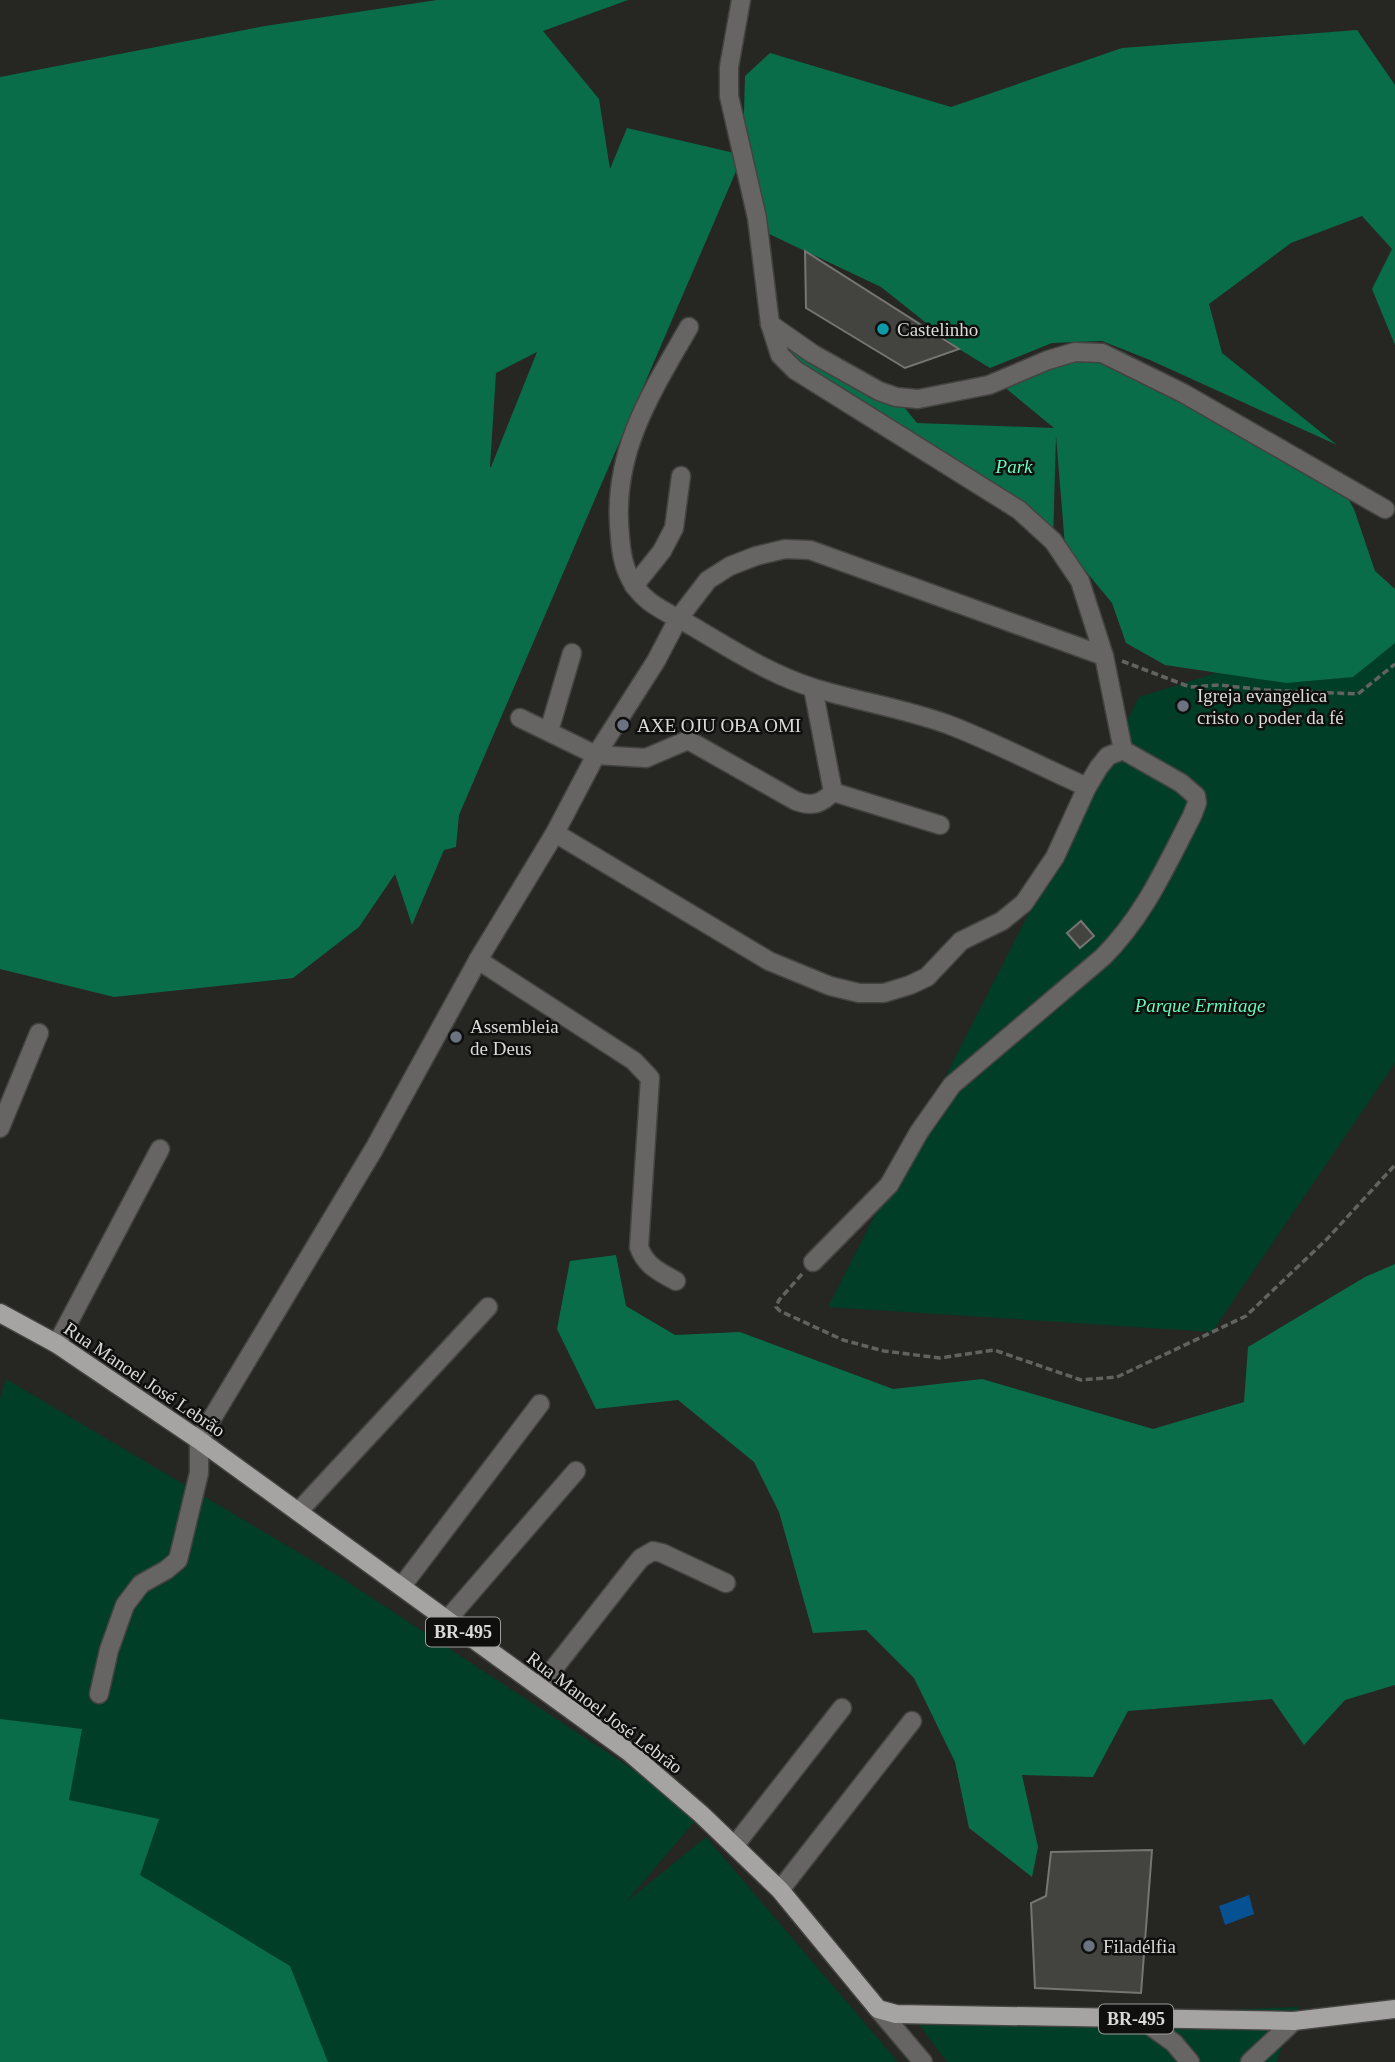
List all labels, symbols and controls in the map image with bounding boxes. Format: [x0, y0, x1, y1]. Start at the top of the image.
place label: Castelinho [897, 319, 978, 340]
marker: Castelinho [875, 321, 891, 337]
park label: Park [995, 456, 1033, 477]
place label: Igreja evangelica cristo o poder da fé [1197, 685, 1344, 728]
marker: Igreja evangelica cristo o poder da fé [1175, 698, 1191, 714]
place label: AXE OJU OBA OMI [637, 715, 801, 736]
marker: AXE OJU OBA OMI [615, 717, 631, 733]
park label: Parque Ermitage [1134, 995, 1265, 1016]
place label: Assembleia de Deus [470, 1016, 559, 1059]
marker: Assembleia de Deus [448, 1029, 464, 1045]
street label: Rua Manoel José Lebrão [60, 1318, 229, 1441]
road number: BR-495 [426, 1618, 500, 1646]
street label: Rua Manoel José Lebrão [523, 1647, 687, 1778]
place label: Filadélfia [1103, 1936, 1176, 1957]
marker: Filadélfia [1081, 1938, 1097, 1954]
road number: BR-495 [1099, 2005, 1173, 2034]

